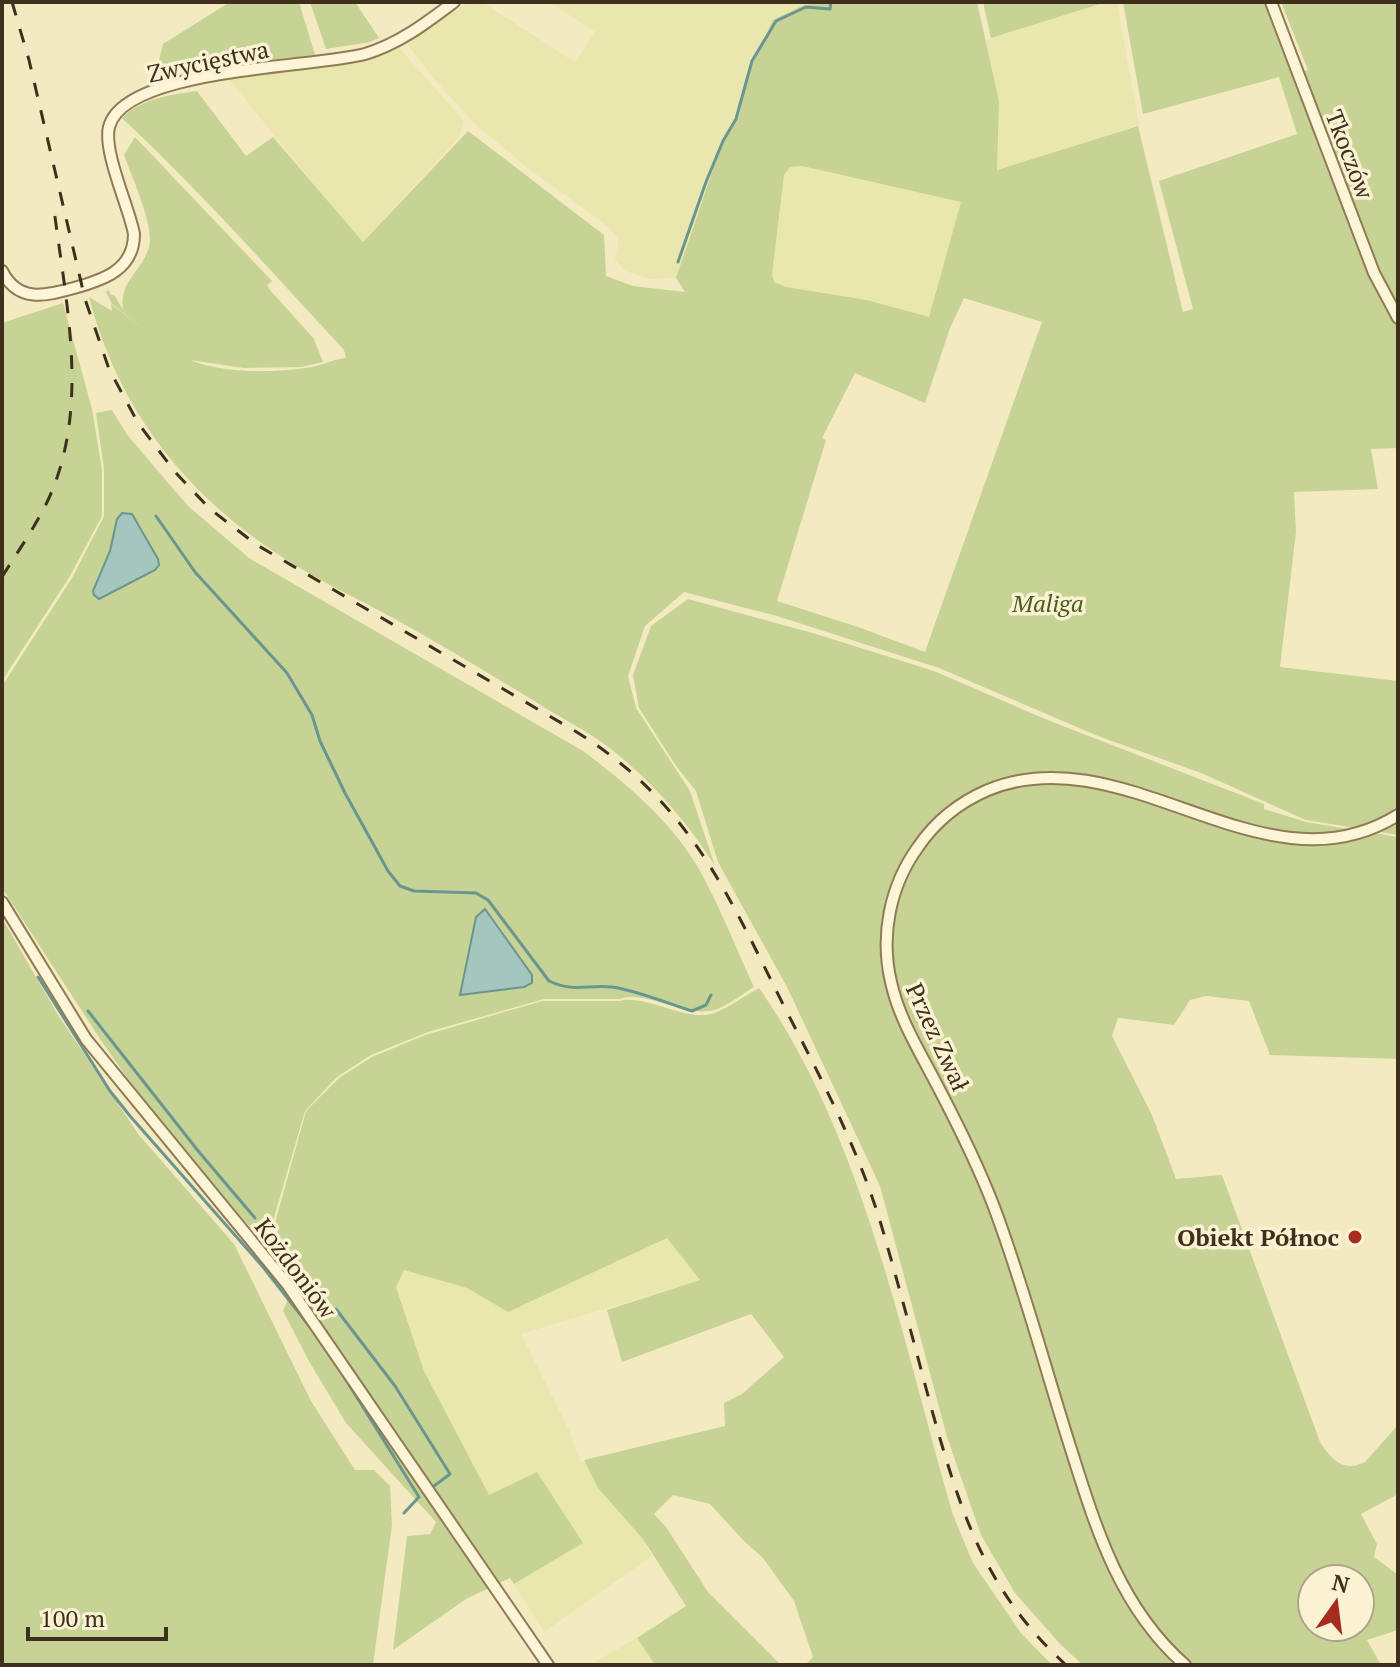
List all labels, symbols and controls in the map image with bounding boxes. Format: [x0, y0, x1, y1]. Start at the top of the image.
street label: Zwycięstwa [144, 33, 272, 89]
street label: Tkoczów [1318, 105, 1382, 204]
park label: Maliga [1011, 587, 1084, 619]
street label: Przez Zwał [899, 978, 977, 1096]
street label: Kożdoniów [248, 1211, 344, 1325]
place label: Obiekt Północ [1177, 1221, 1339, 1253]
marker: Obiekt Północ [1346, 1228, 1364, 1246]
north arrow [1296, 1563, 1376, 1643]
text: N [1329, 1567, 1353, 1599]
scale bar [28, 1591, 166, 1641]
text: 100 m [40, 1602, 105, 1634]

